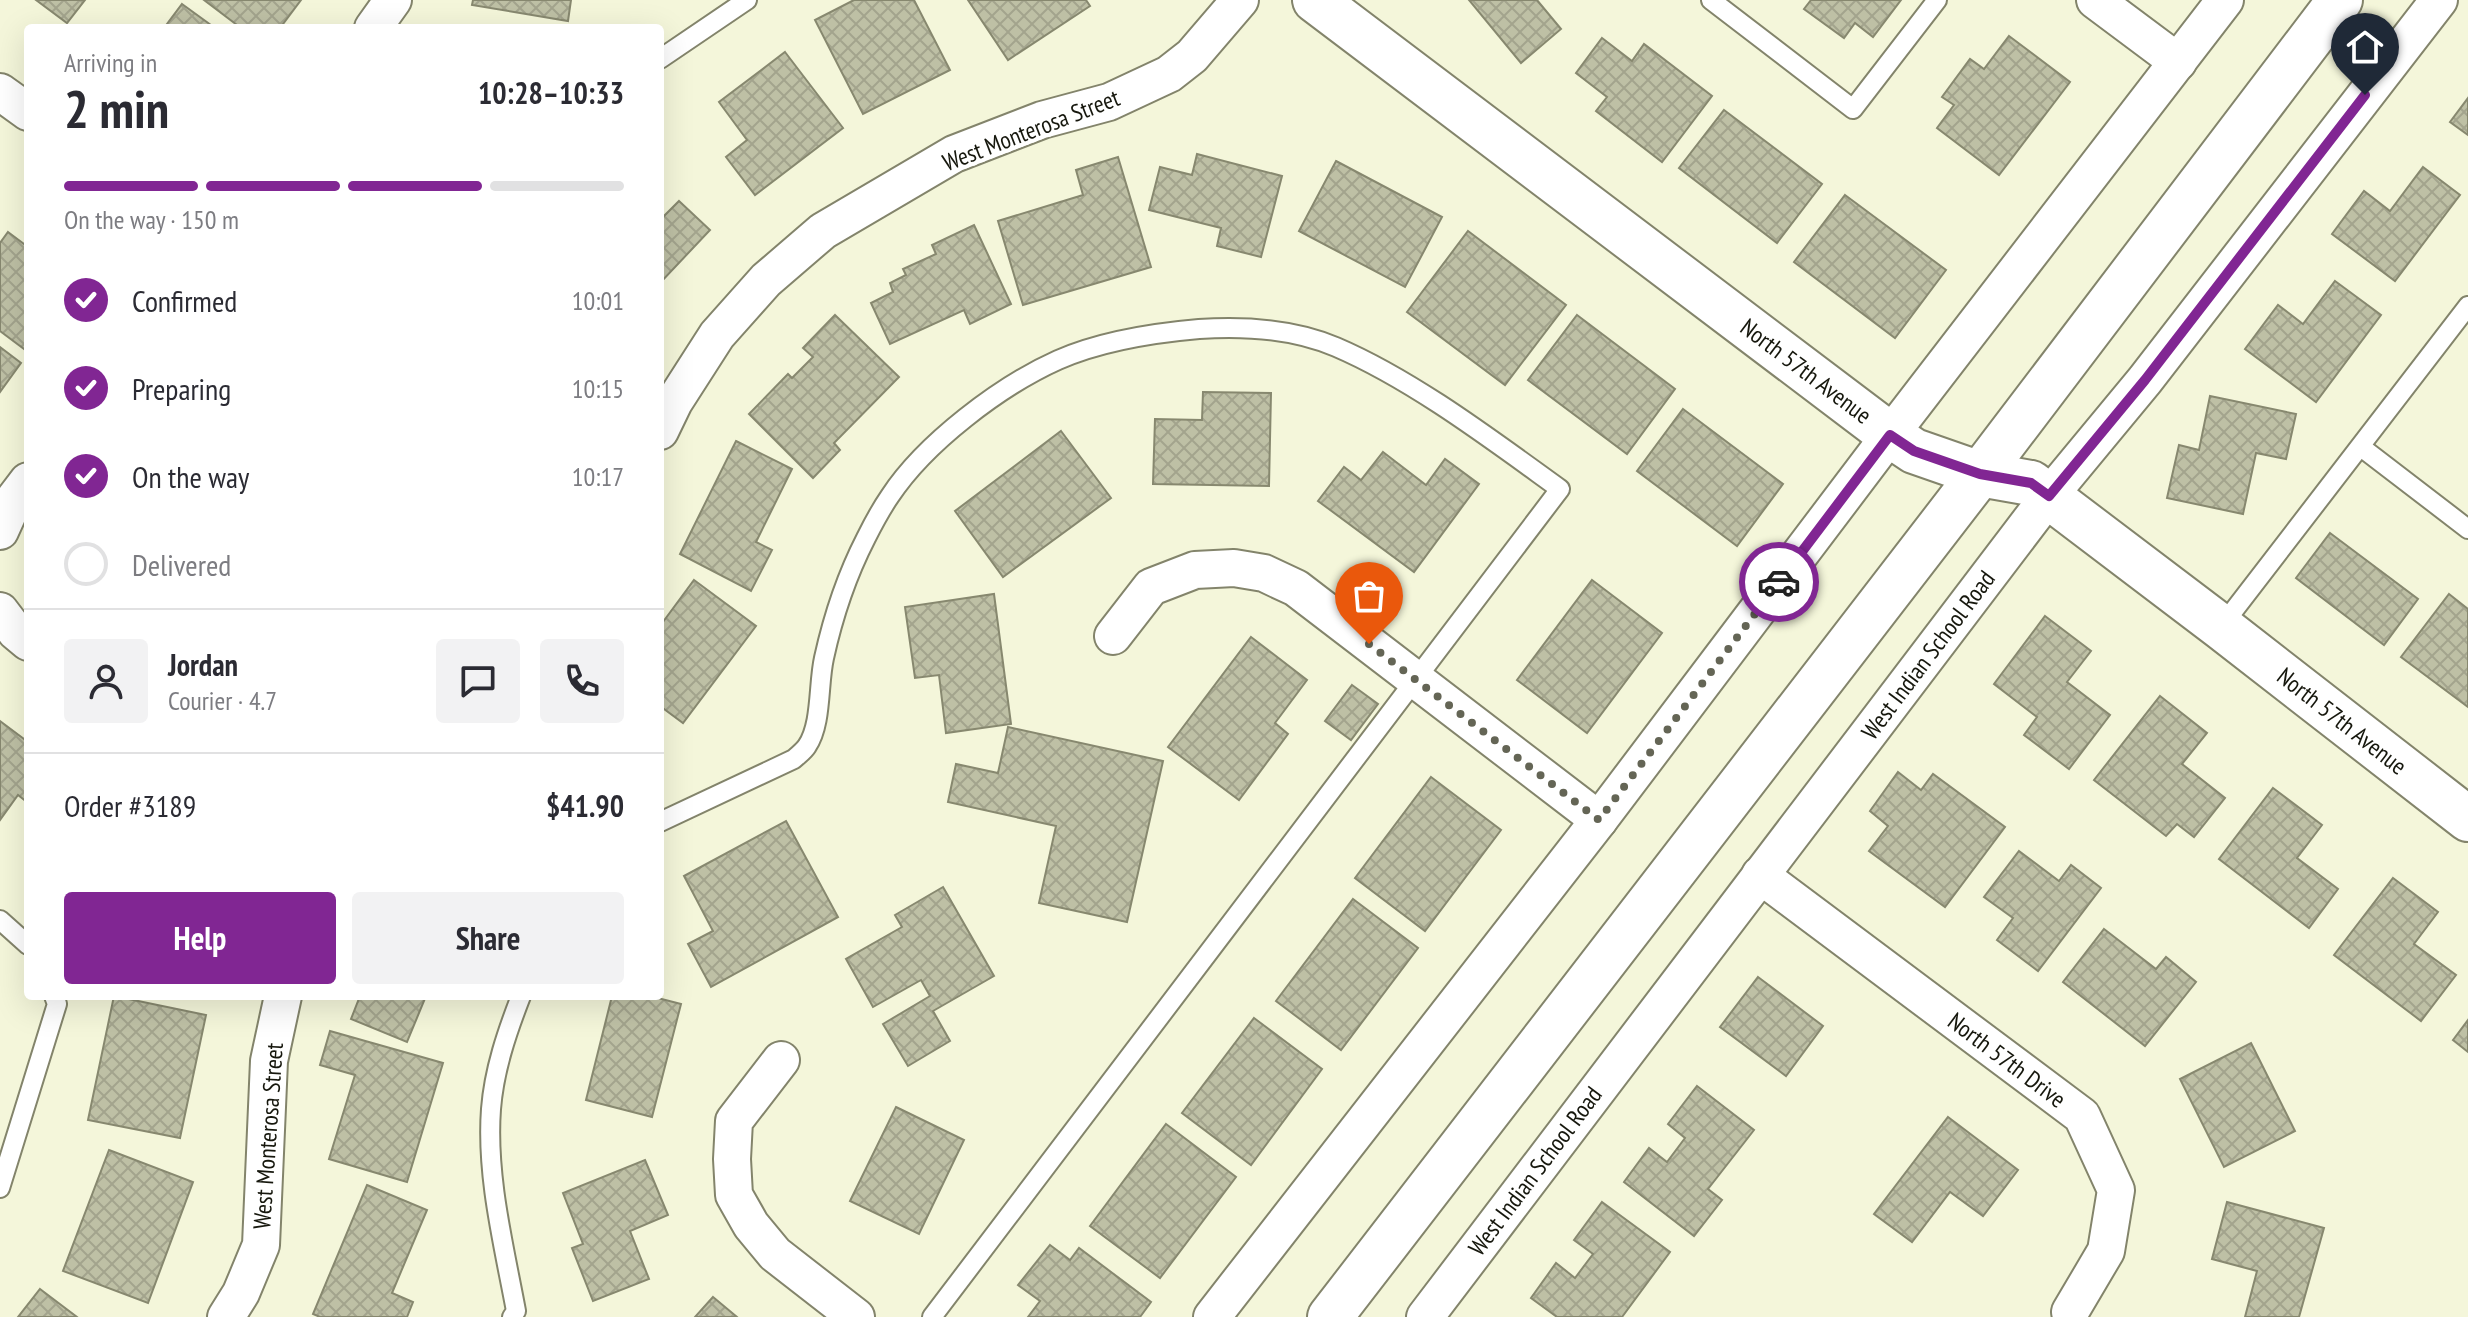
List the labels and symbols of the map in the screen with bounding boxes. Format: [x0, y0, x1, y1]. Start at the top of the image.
pin [2331, 13, 2399, 95]
street label: West Monterosa Street [938, 82, 1124, 178]
street label: North 57th Avenue [1734, 312, 1878, 430]
courier [1739, 542, 1819, 622]
pin [1335, 562, 1403, 644]
street label: West Indian School Road [1854, 564, 2002, 746]
street label: North 57th Avenue [2271, 661, 2413, 781]
street label: North 57th Drive [1942, 1006, 2072, 1114]
street label: West Monterosa Street [246, 1041, 290, 1230]
street label: West Indian School Road [1461, 1080, 1609, 1262]

